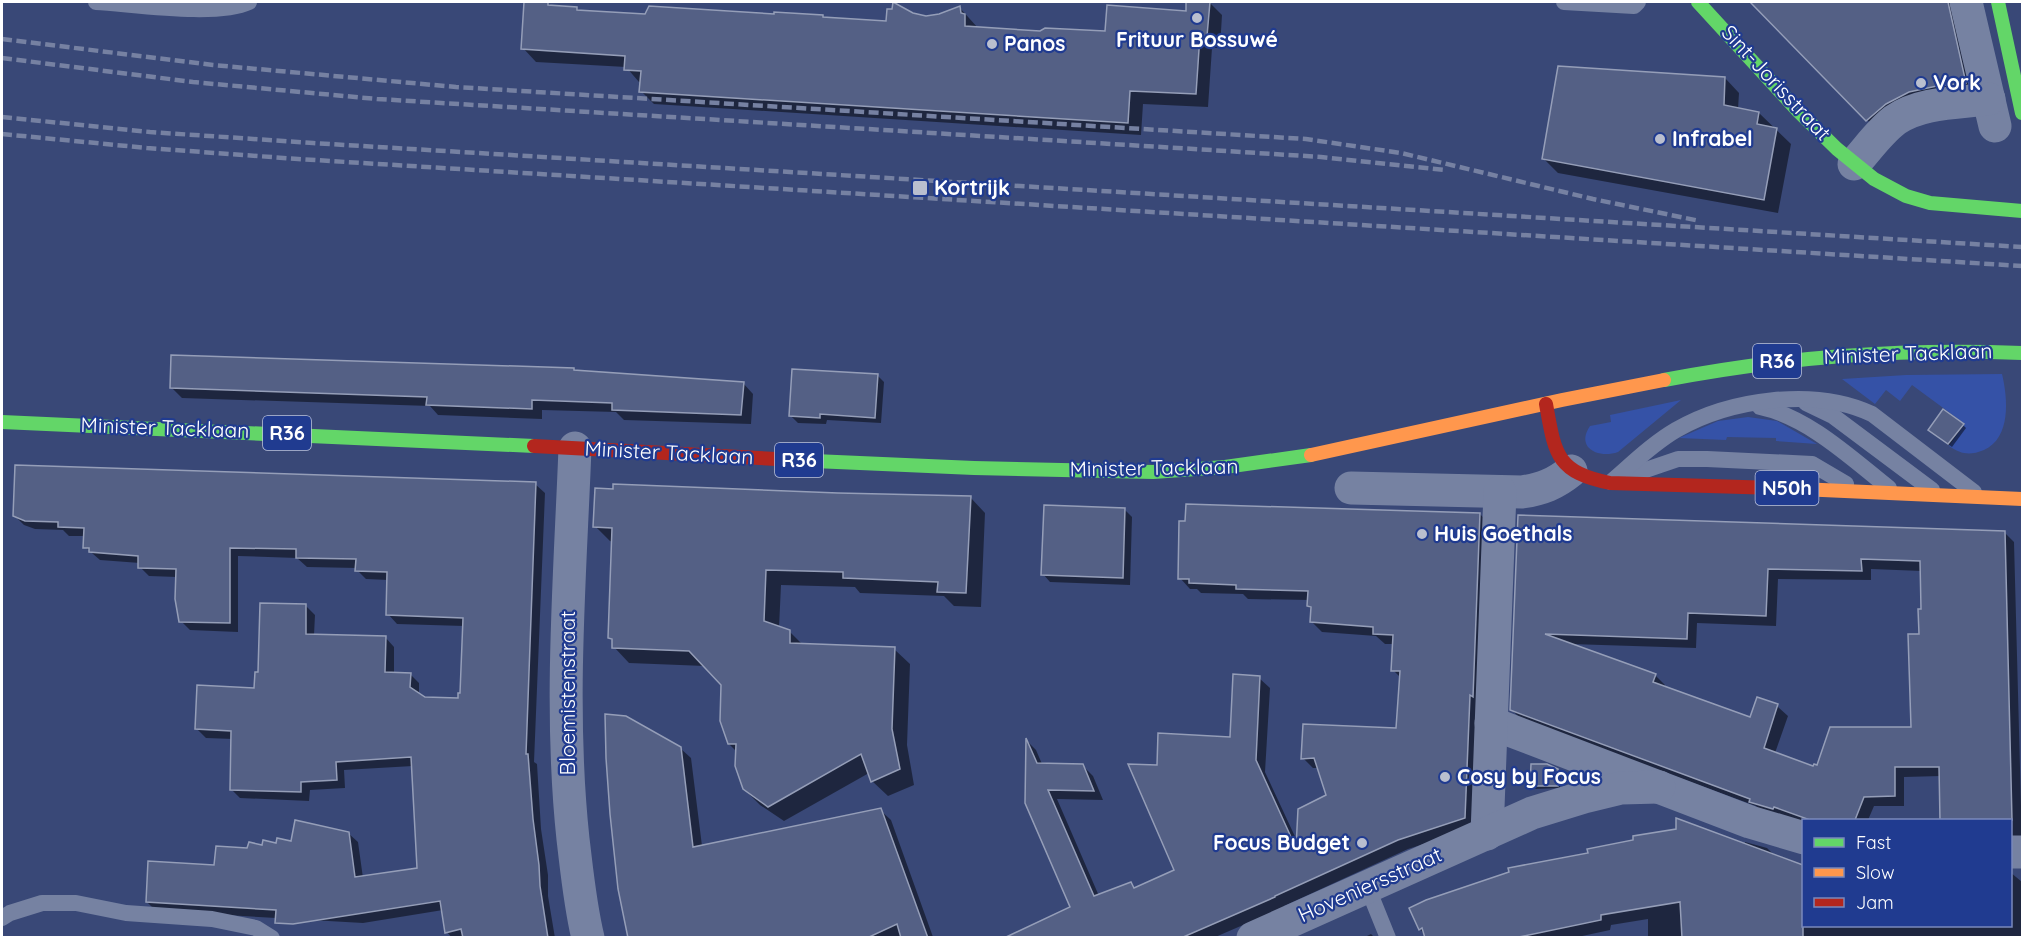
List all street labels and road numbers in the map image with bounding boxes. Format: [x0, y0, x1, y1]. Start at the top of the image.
street label: Sint-Jorisstraat [1717, 19, 1837, 145]
street label: Minister Tacklaan [1823, 337, 1993, 369]
road number: R36 [1753, 344, 1801, 378]
street label: Minister Tacklaan [80, 411, 250, 443]
road number: R36 [263, 416, 311, 450]
street label: Minister Tacklaan [584, 435, 754, 469]
road number: R36 [775, 443, 823, 477]
street label: Minister Tacklaan [1069, 453, 1239, 481]
road number: N50h [1756, 471, 1818, 505]
street label: Bloemistenstraat [554, 611, 580, 775]
street label: Hoveniersstraat [1294, 841, 1445, 927]

